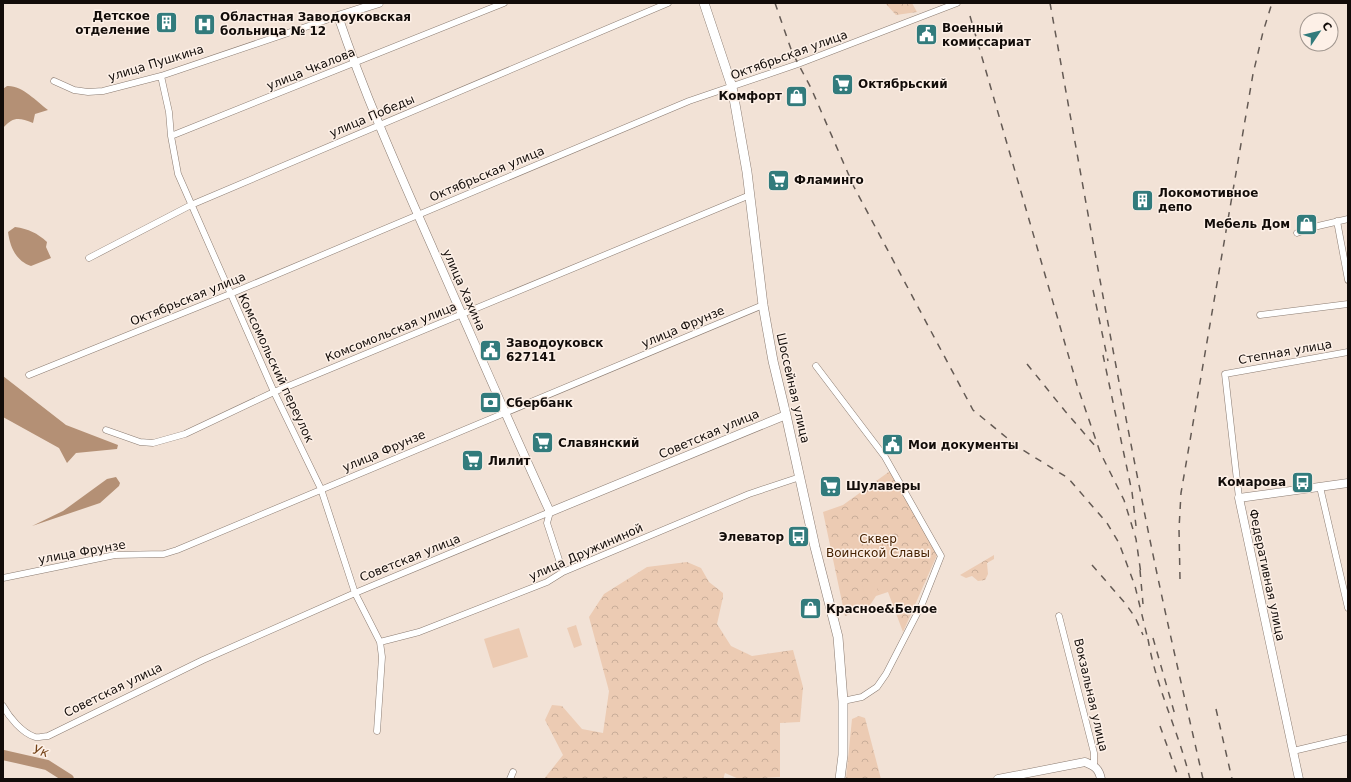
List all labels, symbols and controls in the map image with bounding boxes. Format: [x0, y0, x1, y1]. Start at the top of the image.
place label: Детское отделение [75, 9, 150, 37]
building icon: Детское отделение [153, 10, 179, 36]
place label: Областная Заводоуковская больница № 12 [220, 10, 411, 38]
hospital icon: Областная Заводоуковская больница № 12 [192, 11, 218, 37]
north arrow [1299, 12, 1339, 52]
text: С [1319, 20, 1334, 34]
place label: Военный комиссариат [942, 21, 1031, 49]
public building icon: Военный комиссариат [913, 22, 939, 48]
street label: Октябрьская улица [729, 27, 849, 83]
street label: улица Пушкина [106, 42, 206, 84]
street label: улица Чкалова [265, 45, 357, 93]
supermarket icon: Октябрьский [829, 71, 855, 97]
place label: Октябрьский [858, 77, 948, 91]
shop icon: Комфорт [784, 83, 810, 109]
place label: Комфорт [718, 89, 782, 103]
street label: улица Победы [327, 92, 417, 140]
street label: Октябрьская улица [428, 143, 546, 205]
supermarket icon: Фламинго [766, 167, 792, 193]
place label: Фламинго [794, 173, 864, 187]
place label: Локомотивное депо [1158, 186, 1258, 214]
building icon: Локомотивное депо [1129, 187, 1155, 213]
shop icon: Мебель Дом [1293, 211, 1319, 237]
place label: Мебель Дом [1204, 217, 1290, 231]
street label: улица Хахина [440, 247, 488, 333]
street label: Октябрьская улица [128, 269, 248, 329]
street label: Комсомольский переулок [235, 291, 317, 445]
street label: Комсомольская улица [323, 299, 459, 365]
street label: улица Фрунзе [639, 303, 727, 351]
street label: Шоссейная улица [773, 331, 813, 445]
place label: Заводоуковск 627141 [506, 336, 603, 364]
public building icon: Заводоуковск 627141 [477, 337, 503, 363]
street label: Степная улица [1237, 337, 1333, 367]
bank icon: Сбербанк [477, 390, 503, 416]
place label: Сбербанк [506, 396, 573, 410]
street label: Советская улица [657, 407, 761, 461]
street label: улица Фрунзе [340, 427, 428, 475]
supermarket icon: Славянский [529, 430, 555, 456]
public building icon: Мои документы [880, 432, 906, 458]
place label: Славянский [558, 436, 639, 450]
place label: Мои документы [908, 438, 1019, 452]
supermarket icon: Лилит [460, 448, 486, 474]
place label: Лилит [488, 454, 531, 468]
bus stop icon: Комарова [1289, 469, 1315, 495]
supermarket icon: Шулаверы [818, 473, 844, 499]
place label: Комарова [1218, 475, 1286, 489]
place label: Шулаверы [846, 479, 921, 493]
street label: Федеративная улица [1246, 508, 1288, 642]
street label: улица Дружининой [527, 521, 645, 583]
bus stop icon: Элеватор [786, 524, 812, 550]
place label: Элеватор [719, 530, 784, 544]
street label: Советская улица [358, 531, 462, 585]
park label: Сквер Воинской Славы [826, 532, 930, 560]
street label: улица Фрунзе [37, 537, 127, 567]
shop icon: Красное&Белое [797, 596, 823, 622]
place label: Красное&Белое [826, 602, 937, 616]
street label: Вокзальная улица [1071, 637, 1111, 753]
street label: Советская улица [62, 660, 164, 720]
water label: Ук [31, 742, 51, 760]

